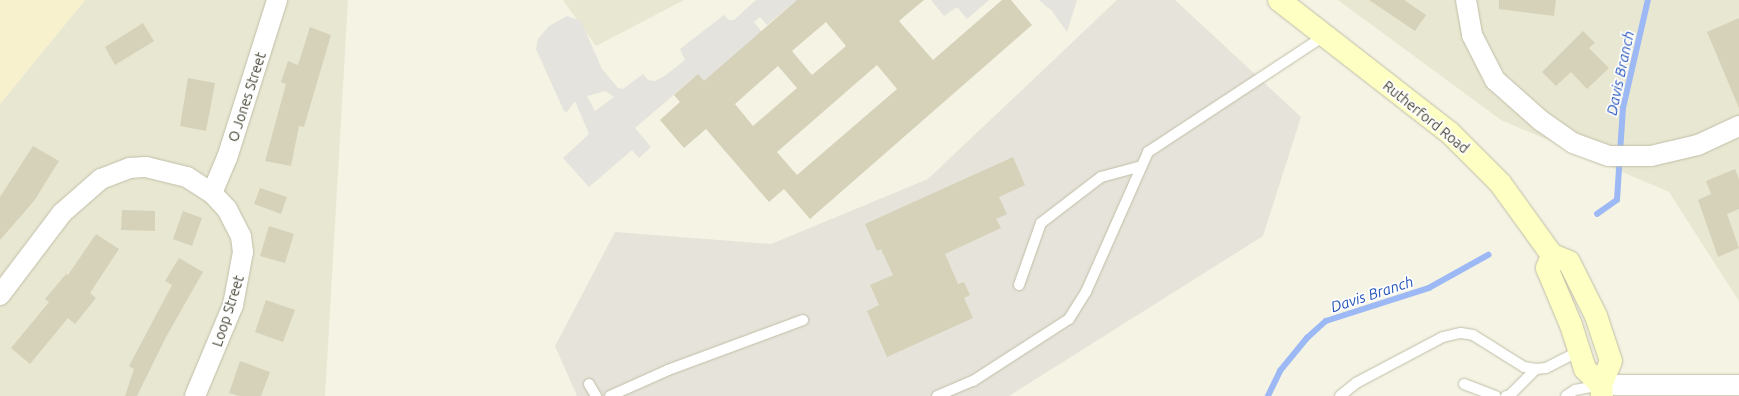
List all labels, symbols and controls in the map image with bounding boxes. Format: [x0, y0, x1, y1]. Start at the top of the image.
water label: Davis Branch [1602, 29, 1638, 117]
street label: O Jones Street [225, 50, 269, 144]
street label: Rutherford Road [1380, 77, 1472, 157]
water label: Davis Branch [1328, 272, 1416, 316]
street label: Loop Street [209, 273, 247, 349]

